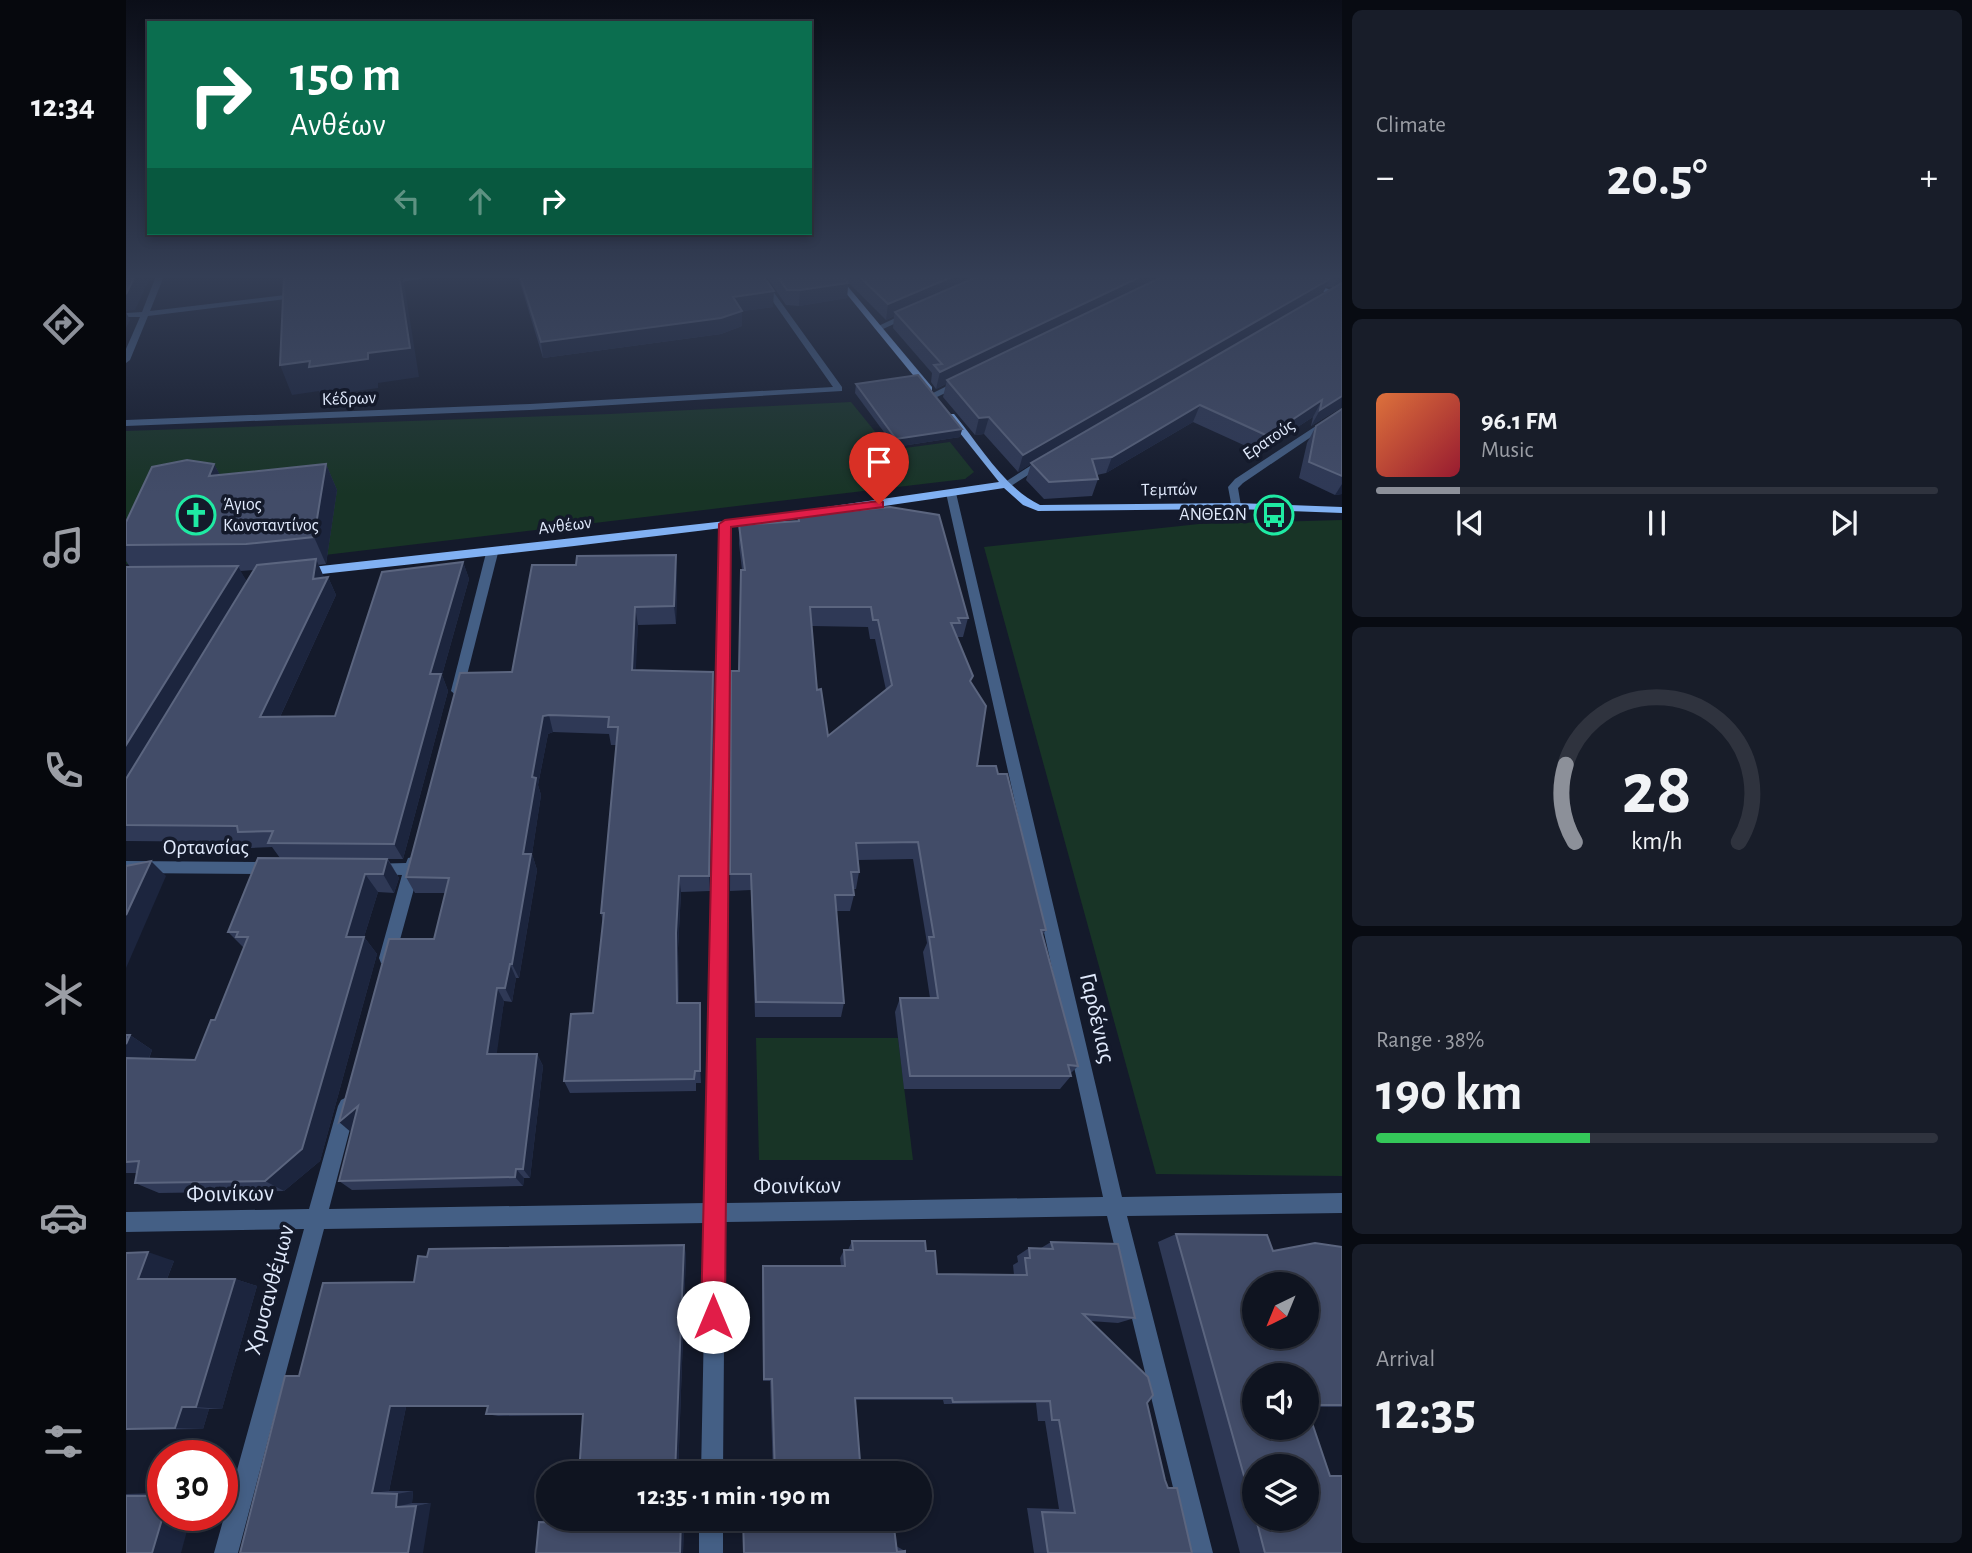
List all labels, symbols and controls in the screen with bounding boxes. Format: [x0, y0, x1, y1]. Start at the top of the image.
icon: right [175, 49, 266, 140]
text: 150 m [290, 51, 401, 100]
text: 12:34 [31, 90, 95, 122]
text: Ανθέων [290, 109, 386, 141]
text: Climate [1376, 114, 1446, 137]
text: 20.5° [1606, 152, 1708, 204]
text: − [1376, 159, 1394, 197]
text: + [1920, 159, 1938, 197]
icon: left [388, 182, 426, 220]
icon: ahead [461, 182, 499, 220]
icon: right [534, 182, 572, 220]
icon: directions [39, 300, 88, 349]
street label: Κέδρων [322, 389, 377, 409]
text: 96.1 FM [1481, 408, 1558, 434]
street label: Ερατούς [1240, 416, 1298, 464]
pin [849, 432, 909, 504]
text: Music [1481, 439, 1533, 462]
icon: arrive [860, 443, 898, 481]
street label: Τεμπών [1141, 481, 1198, 499]
church icon: Άγιος Κωνσταντίνος [175, 494, 217, 536]
bus stop icon: ΑΝΘΕΩΝ [1253, 494, 1295, 536]
place label: Άγιος Κωνσταντίνος [223, 496, 319, 535]
icon: previous [1451, 504, 1489, 542]
icon: pause [1638, 504, 1676, 542]
icon: next [1825, 504, 1863, 542]
place label: ΑΝΘΕΩΝ [1179, 506, 1247, 524]
street label: Ανθέων [537, 514, 593, 538]
icon: music [39, 523, 88, 572]
icon: phone [39, 746, 88, 795]
text: 28 [1622, 755, 1692, 828]
text: km/h [1631, 829, 1683, 854]
street label: Ορτανσίας [163, 837, 249, 858]
icon: climate [39, 970, 88, 1019]
street label: Γαρδένιας [1075, 971, 1119, 1065]
text: Range · 38% [1376, 1029, 1485, 1052]
text: 190 km [1376, 1067, 1522, 1119]
street label: Φοινίκων [753, 1173, 841, 1199]
street label: Φοινίκων [186, 1181, 274, 1207]
icon: car [39, 1193, 88, 1242]
street label: Χρυσανθέμων [241, 1222, 299, 1358]
north arrow [1242, 1272, 1320, 1349]
map controls [1242, 1272, 1319, 1531]
position arrow [676, 1280, 750, 1354]
text: Arrival [1376, 1348, 1435, 1371]
button: sound [1242, 1363, 1319, 1440]
text: 12:35 [1376, 1386, 1476, 1438]
icon: filters [39, 1417, 88, 1466]
speed limit sign: 30 [147, 1440, 238, 1531]
button: layers [1242, 1454, 1319, 1531]
text: 12:35 · 1 min · 190 m [638, 1483, 830, 1509]

